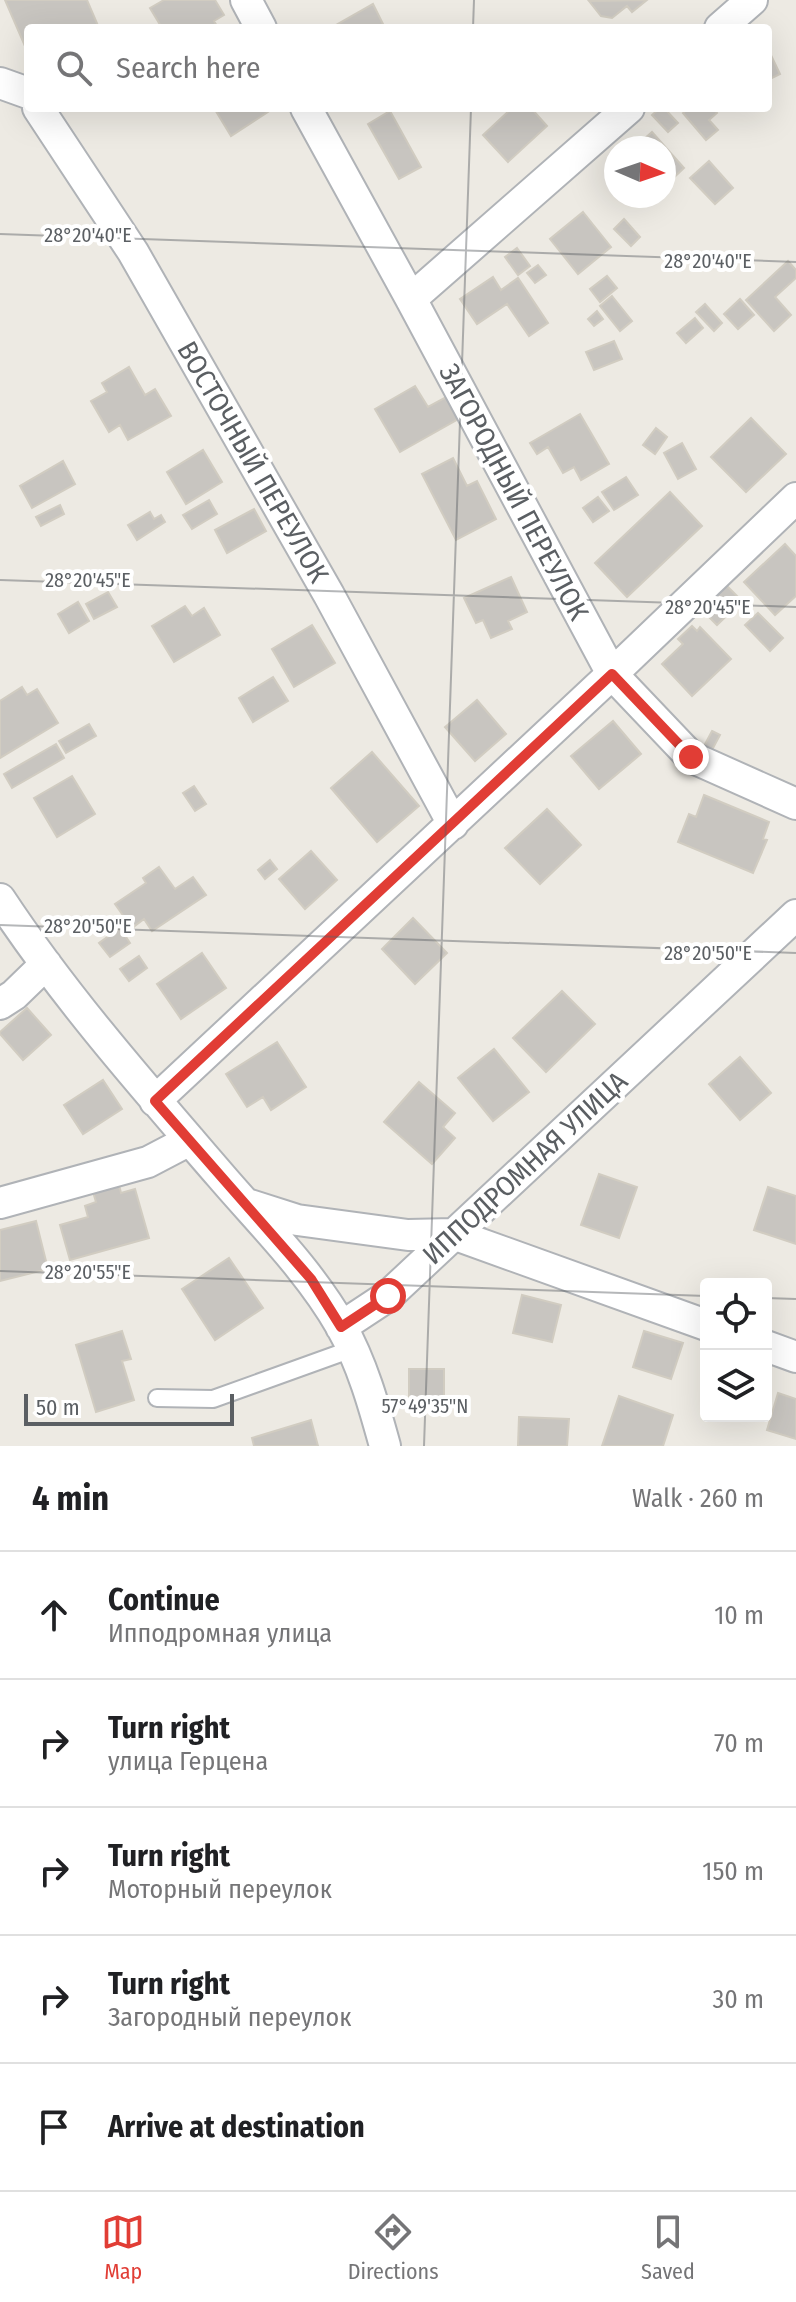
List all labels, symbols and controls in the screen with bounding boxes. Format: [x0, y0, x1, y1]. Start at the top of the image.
search box [24, 24, 772, 112]
icon: search [52, 46, 96, 90]
text: Search here [116, 50, 261, 86]
north arrow [604, 136, 676, 208]
text: 28°20'40"E [44, 223, 132, 247]
text: 28°20'40"E [664, 249, 752, 273]
street label: ВОСТОЧНЫЙ ПЕРЕУЛОК [170, 336, 336, 588]
street label: ЗАГОРОДНЫЙ ПЕРЕУЛОК [432, 358, 596, 626]
text: 28°20'45"E [45, 568, 131, 592]
text: 28°20'45"E [665, 595, 751, 619]
route end [673, 739, 709, 775]
text: 28°20'50"E [44, 914, 132, 938]
text: 28°20'50"E [664, 941, 752, 965]
street label: ИППОДРОМНАЯ УЛИЦА [416, 1065, 634, 1271]
text: 28°20'55"E [45, 1260, 131, 1284]
route start [370, 1278, 406, 1314]
map controls [700, 1278, 772, 1422]
button: locate [700, 1278, 772, 1350]
button: layers [700, 1350, 772, 1422]
scale bar [24, 1390, 234, 1426]
text: 50 m [36, 1394, 80, 1421]
text: 57°49'35"N [382, 1394, 468, 1418]
text: 4 min [32, 1478, 109, 1519]
text: Walk · 260 m [632, 1483, 764, 1514]
text: Continue [108, 1582, 220, 1618]
icon: ahead [32, 1593, 76, 1637]
text: 10 m [714, 1600, 764, 1631]
text: Ипподромная улица [108, 1618, 332, 1649]
text: Turn right [108, 1710, 230, 1746]
icon: right [32, 1721, 76, 1765]
text: 70 m [714, 1728, 764, 1759]
text: улица Герцена [108, 1746, 268, 1777]
text: Turn right [108, 1838, 230, 1874]
icon: right [32, 1849, 76, 1893]
text: 150 m [702, 1856, 764, 1887]
text: Моторный переулок [108, 1874, 332, 1905]
text: Turn right [108, 1966, 230, 2002]
icon: right [32, 1977, 76, 2021]
text: 30 m [713, 1984, 764, 2015]
text: Загородный переулок [108, 2002, 352, 2033]
icon: arrive [32, 2105, 76, 2149]
text: Arrive at destination [108, 2109, 365, 2145]
tab: Map [101, 2210, 145, 2285]
tab: Directions [348, 2210, 439, 2285]
tab: Saved [641, 2210, 695, 2285]

